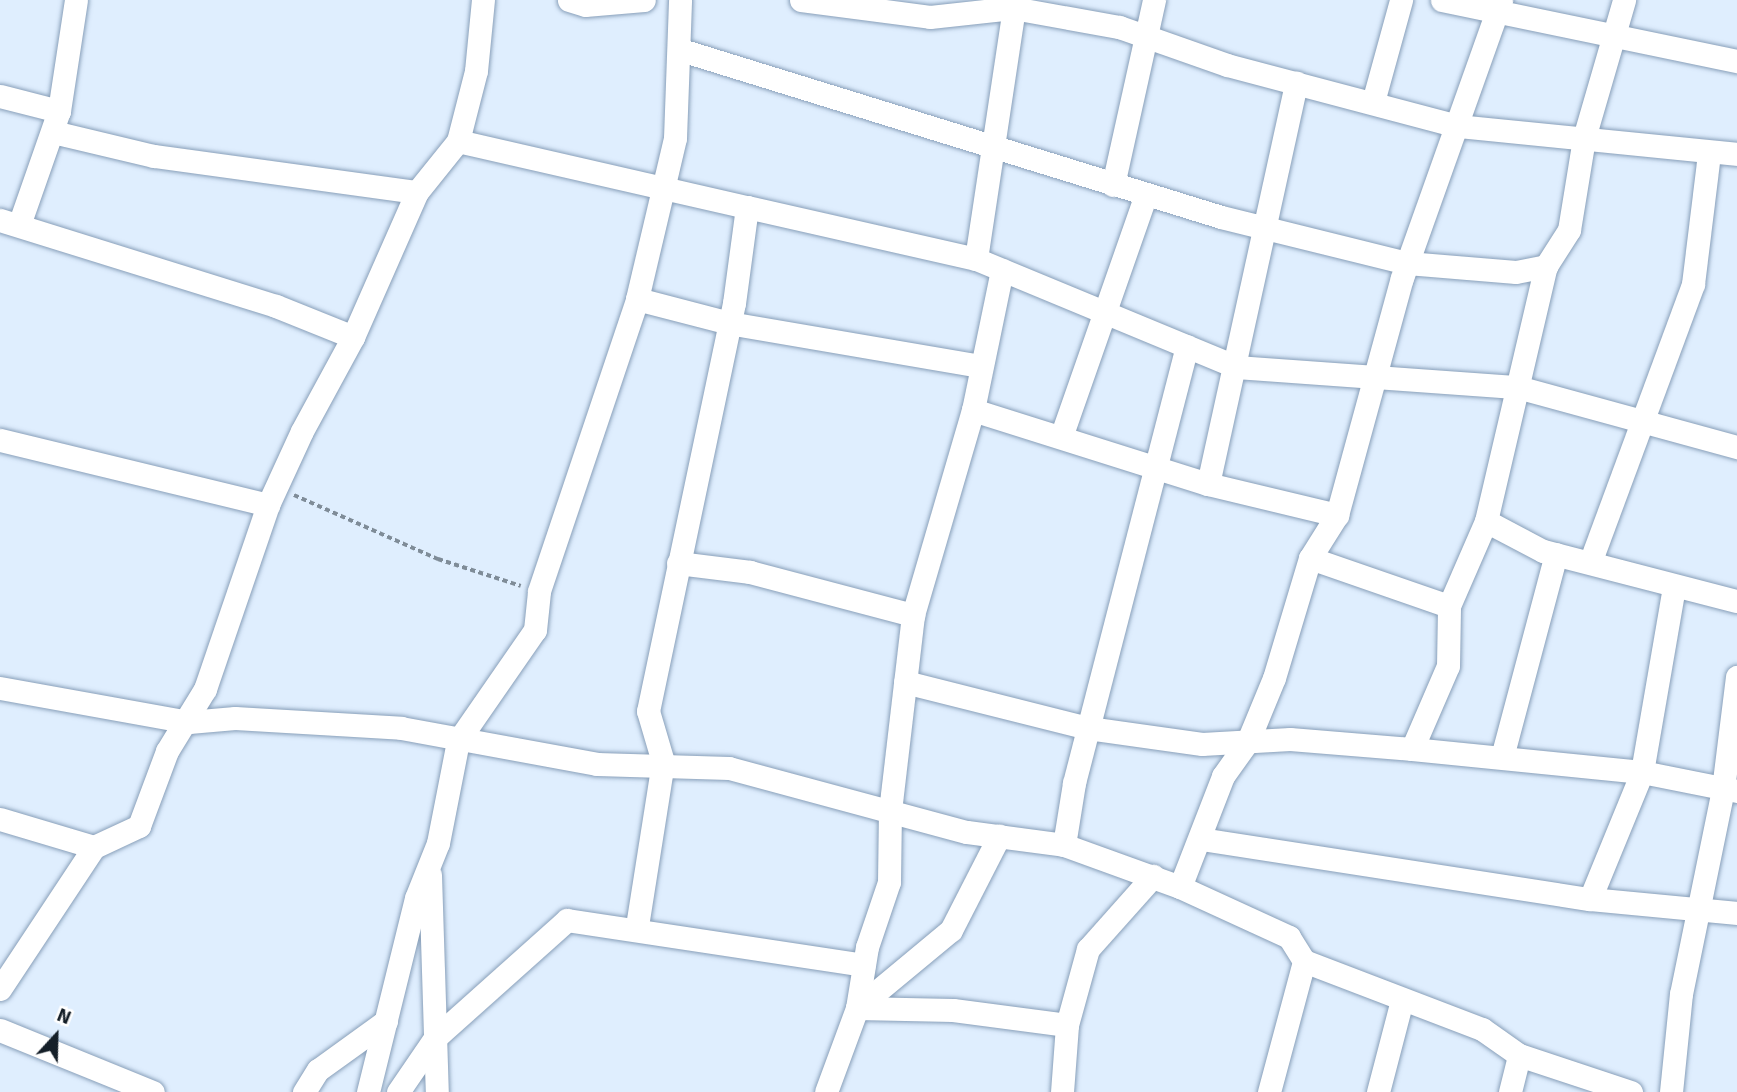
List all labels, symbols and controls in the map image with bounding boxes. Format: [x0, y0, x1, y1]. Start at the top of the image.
north arrow [21, 1001, 91, 1071]
text: N [53, 1003, 74, 1030]

